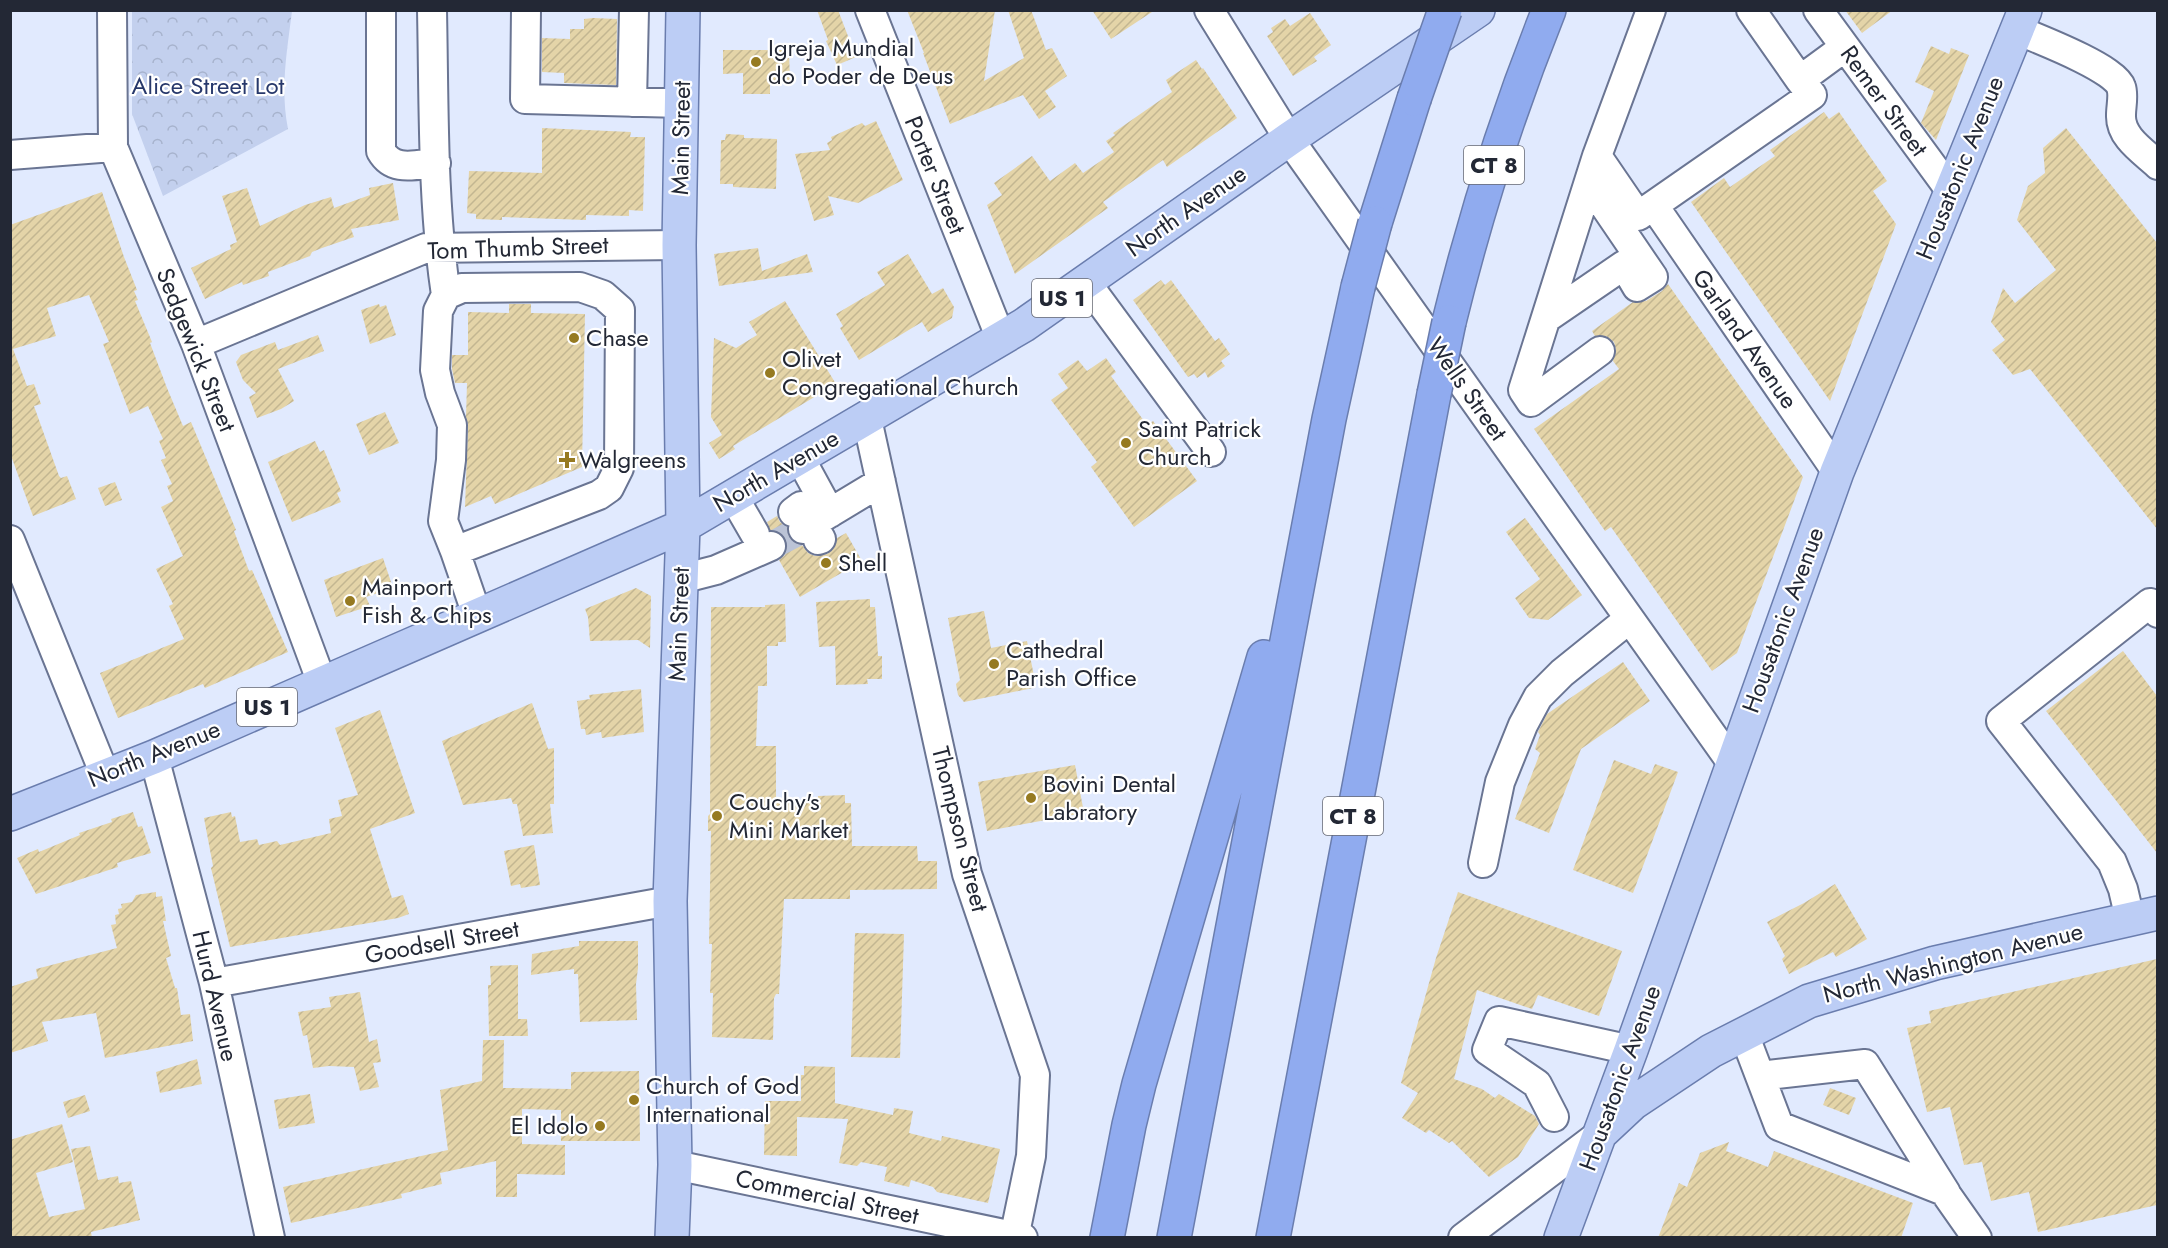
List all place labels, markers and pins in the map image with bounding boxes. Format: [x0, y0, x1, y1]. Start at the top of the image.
place label: Igreja Mundial do Poder de Deus [768, 30, 953, 93]
marker: Igreja Mundial do Poder de Deus [749, 55, 763, 69]
place label: Chase [586, 320, 649, 355]
marker: Chase [567, 331, 581, 345]
place label: Olivet Congregational Church [782, 341, 1019, 404]
marker: Olivet Congregational Church [763, 366, 777, 380]
place label: Saint Patrick Church [1138, 411, 1261, 474]
marker: Saint Patrick Church [1119, 436, 1133, 450]
place label: Walgreens [579, 442, 686, 477]
marker: Walgreens [560, 453, 574, 467]
place label: Shell [838, 545, 887, 580]
marker: Shell [819, 556, 833, 570]
place label: Mainport Fish & Chips [362, 569, 492, 632]
marker: Mainport Fish & Chips [343, 594, 357, 608]
place label: Cathedral Parish Office [1006, 632, 1137, 695]
marker: Cathedral Parish Office [987, 657, 1001, 671]
place label: Bovini Dental Labratory [1043, 766, 1176, 829]
place label: Couchy's Mini Market [729, 784, 848, 847]
marker: Bovini Dental Labratory [1024, 791, 1038, 805]
marker: Couchy's Mini Market [710, 809, 724, 823]
place label: Church of God International [646, 1068, 799, 1131]
marker: Church of God International [627, 1093, 641, 1107]
place label: El Idolo [511, 1108, 588, 1143]
marker: El Idolo [593, 1119, 607, 1133]

